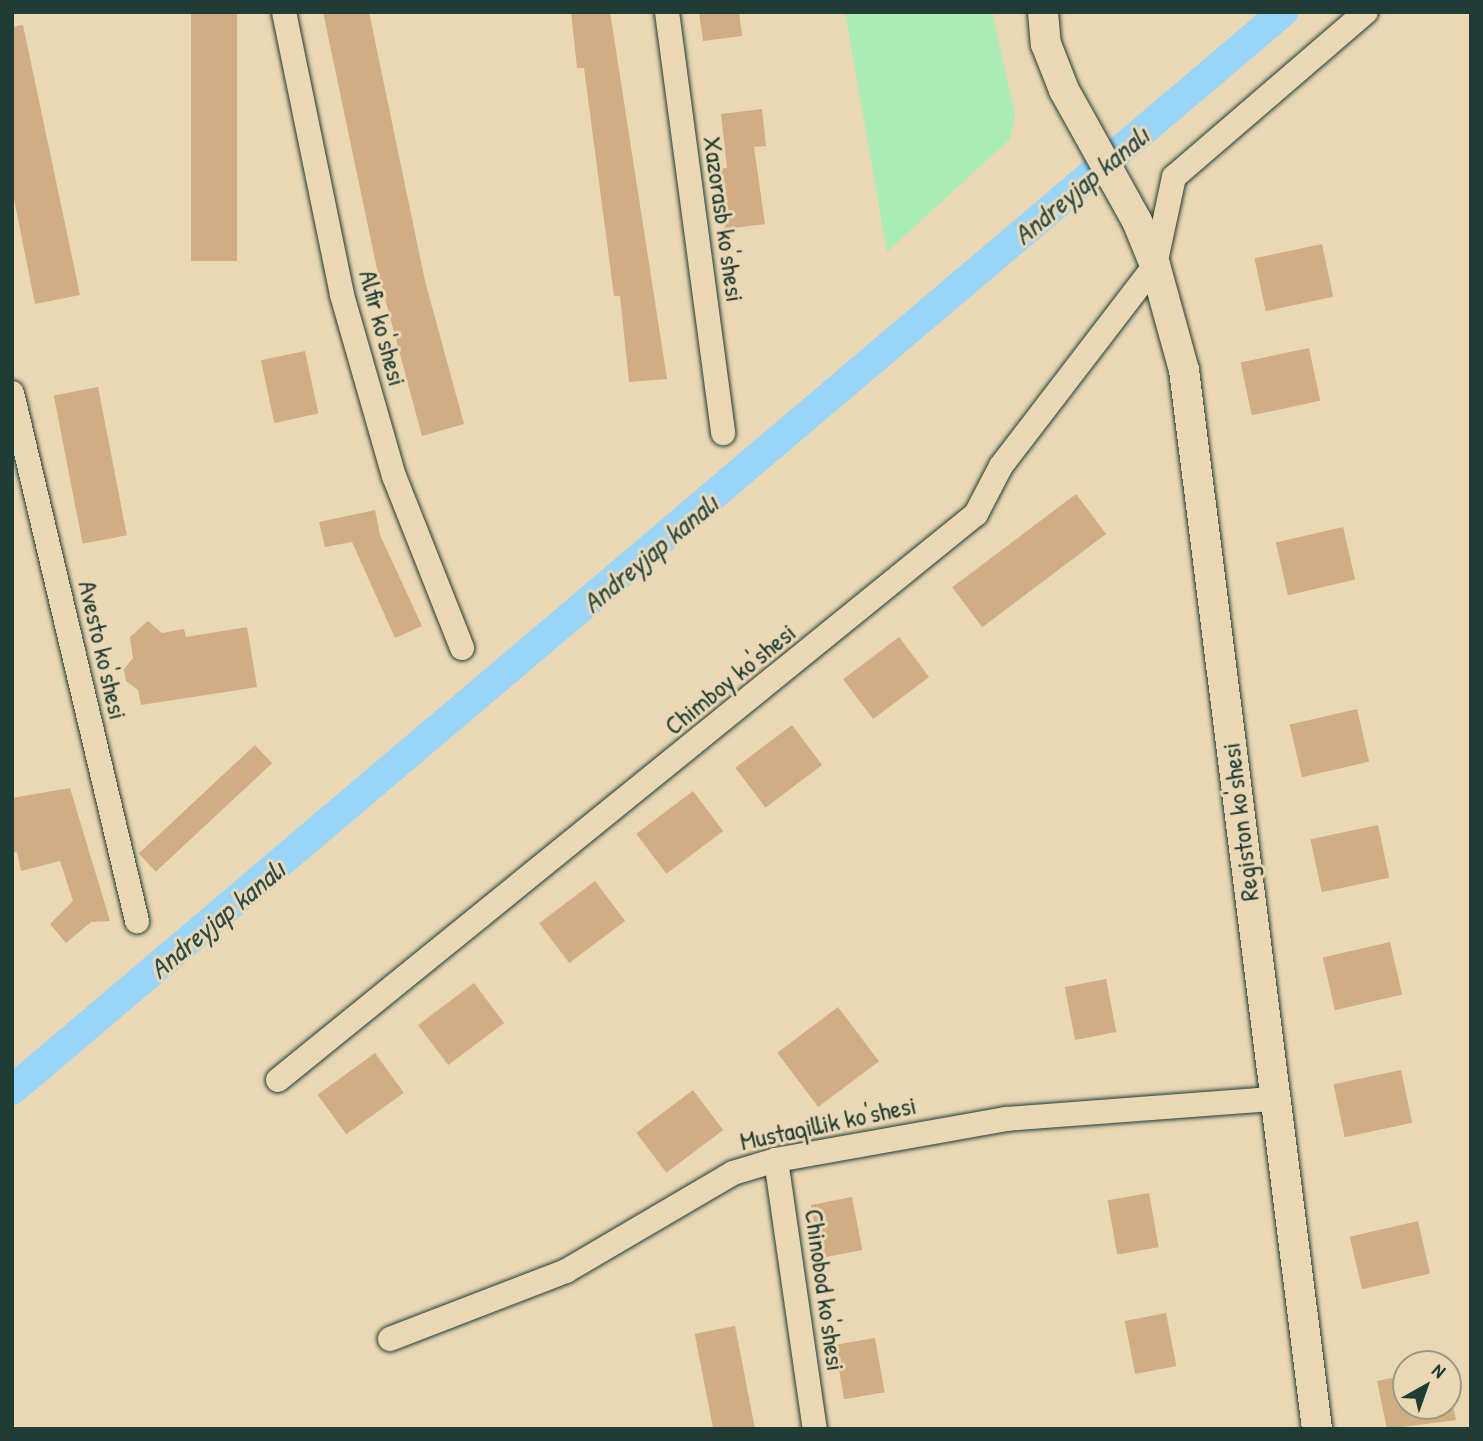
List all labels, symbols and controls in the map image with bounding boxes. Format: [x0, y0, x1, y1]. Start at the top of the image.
water label: Andreyjap kanalı [1006, 118, 1156, 252]
street label: Xazorasb ko'shesi [697, 134, 751, 304]
street label: Alfir ko'shesi [353, 267, 413, 389]
water label: Andreyjap kanalı [575, 486, 725, 620]
street label: Avesto ko'shesi [72, 578, 134, 722]
street label: Chimboy ko'shesi [658, 617, 802, 741]
street label: Registon ko'shesi [1215, 741, 1265, 903]
water label: Andreyjap kanalı [142, 852, 292, 986]
street label: Mustaqillik ko'shesi [737, 1089, 919, 1157]
street label: Chinobod ko'shesi [798, 1207, 852, 1373]
north arrow [1392, 1350, 1462, 1420]
text: N [1427, 1357, 1451, 1384]

